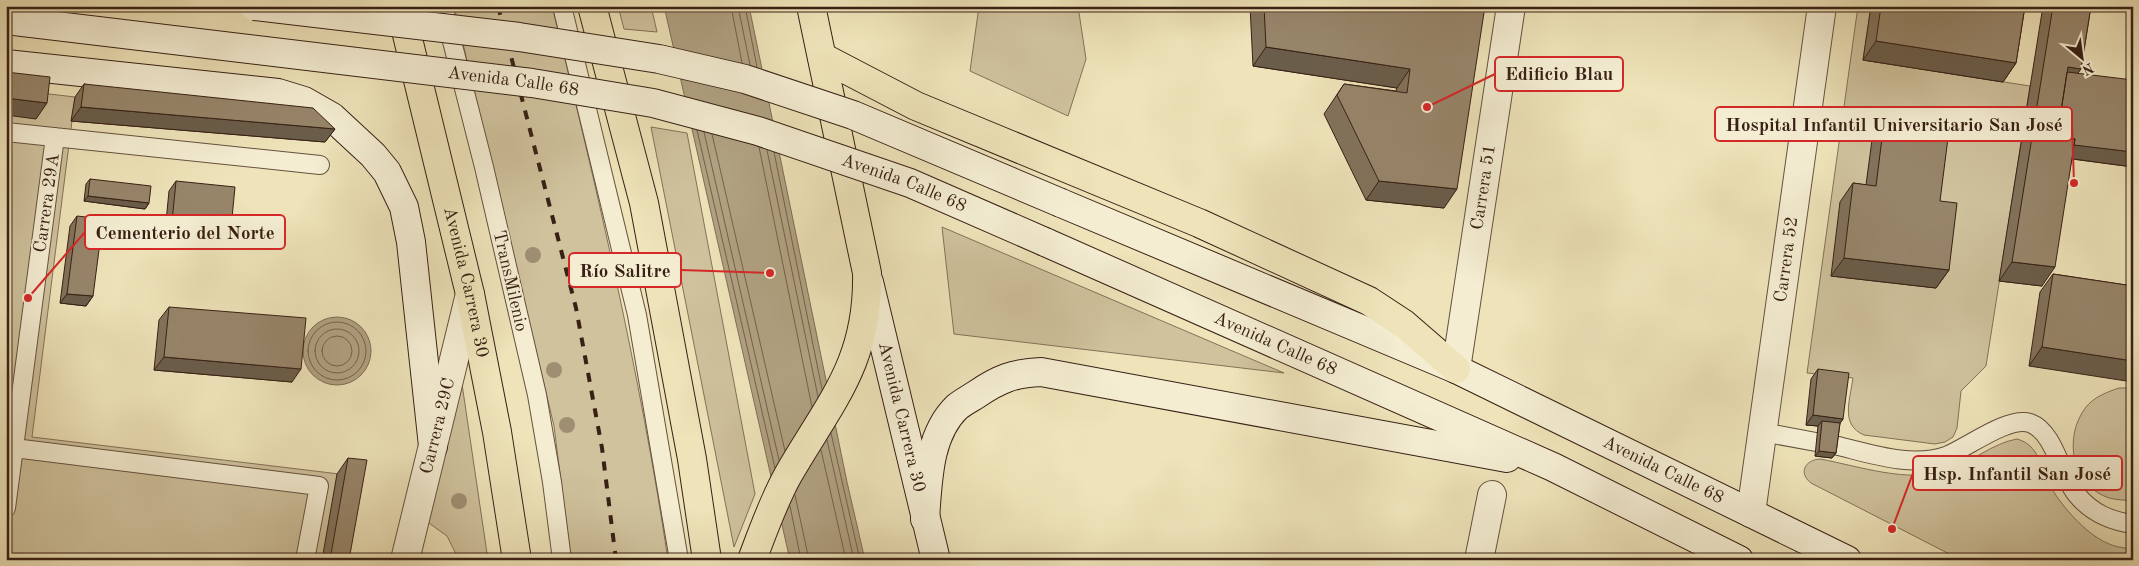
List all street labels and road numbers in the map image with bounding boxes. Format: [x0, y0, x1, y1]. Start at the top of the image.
street label: Avenida Calle 68 [447, 64, 580, 100]
street label: Carrera 51 [1468, 143, 1499, 231]
street label: Avenida Calle 68 [839, 151, 969, 215]
street label: Carrera 29A [31, 152, 63, 254]
street label: Avenida Carrera 30 [440, 205, 491, 359]
street label: Carrera 52 [1772, 216, 1801, 303]
street label: TransMilenio [490, 229, 530, 333]
street label: Avenida Calle 68 [1211, 309, 1340, 379]
street label: Avenida Carrera 30 [875, 340, 928, 494]
street label: Carrera 29C [417, 376, 458, 476]
street label: Avenida Calle 68 [1600, 433, 1727, 507]

